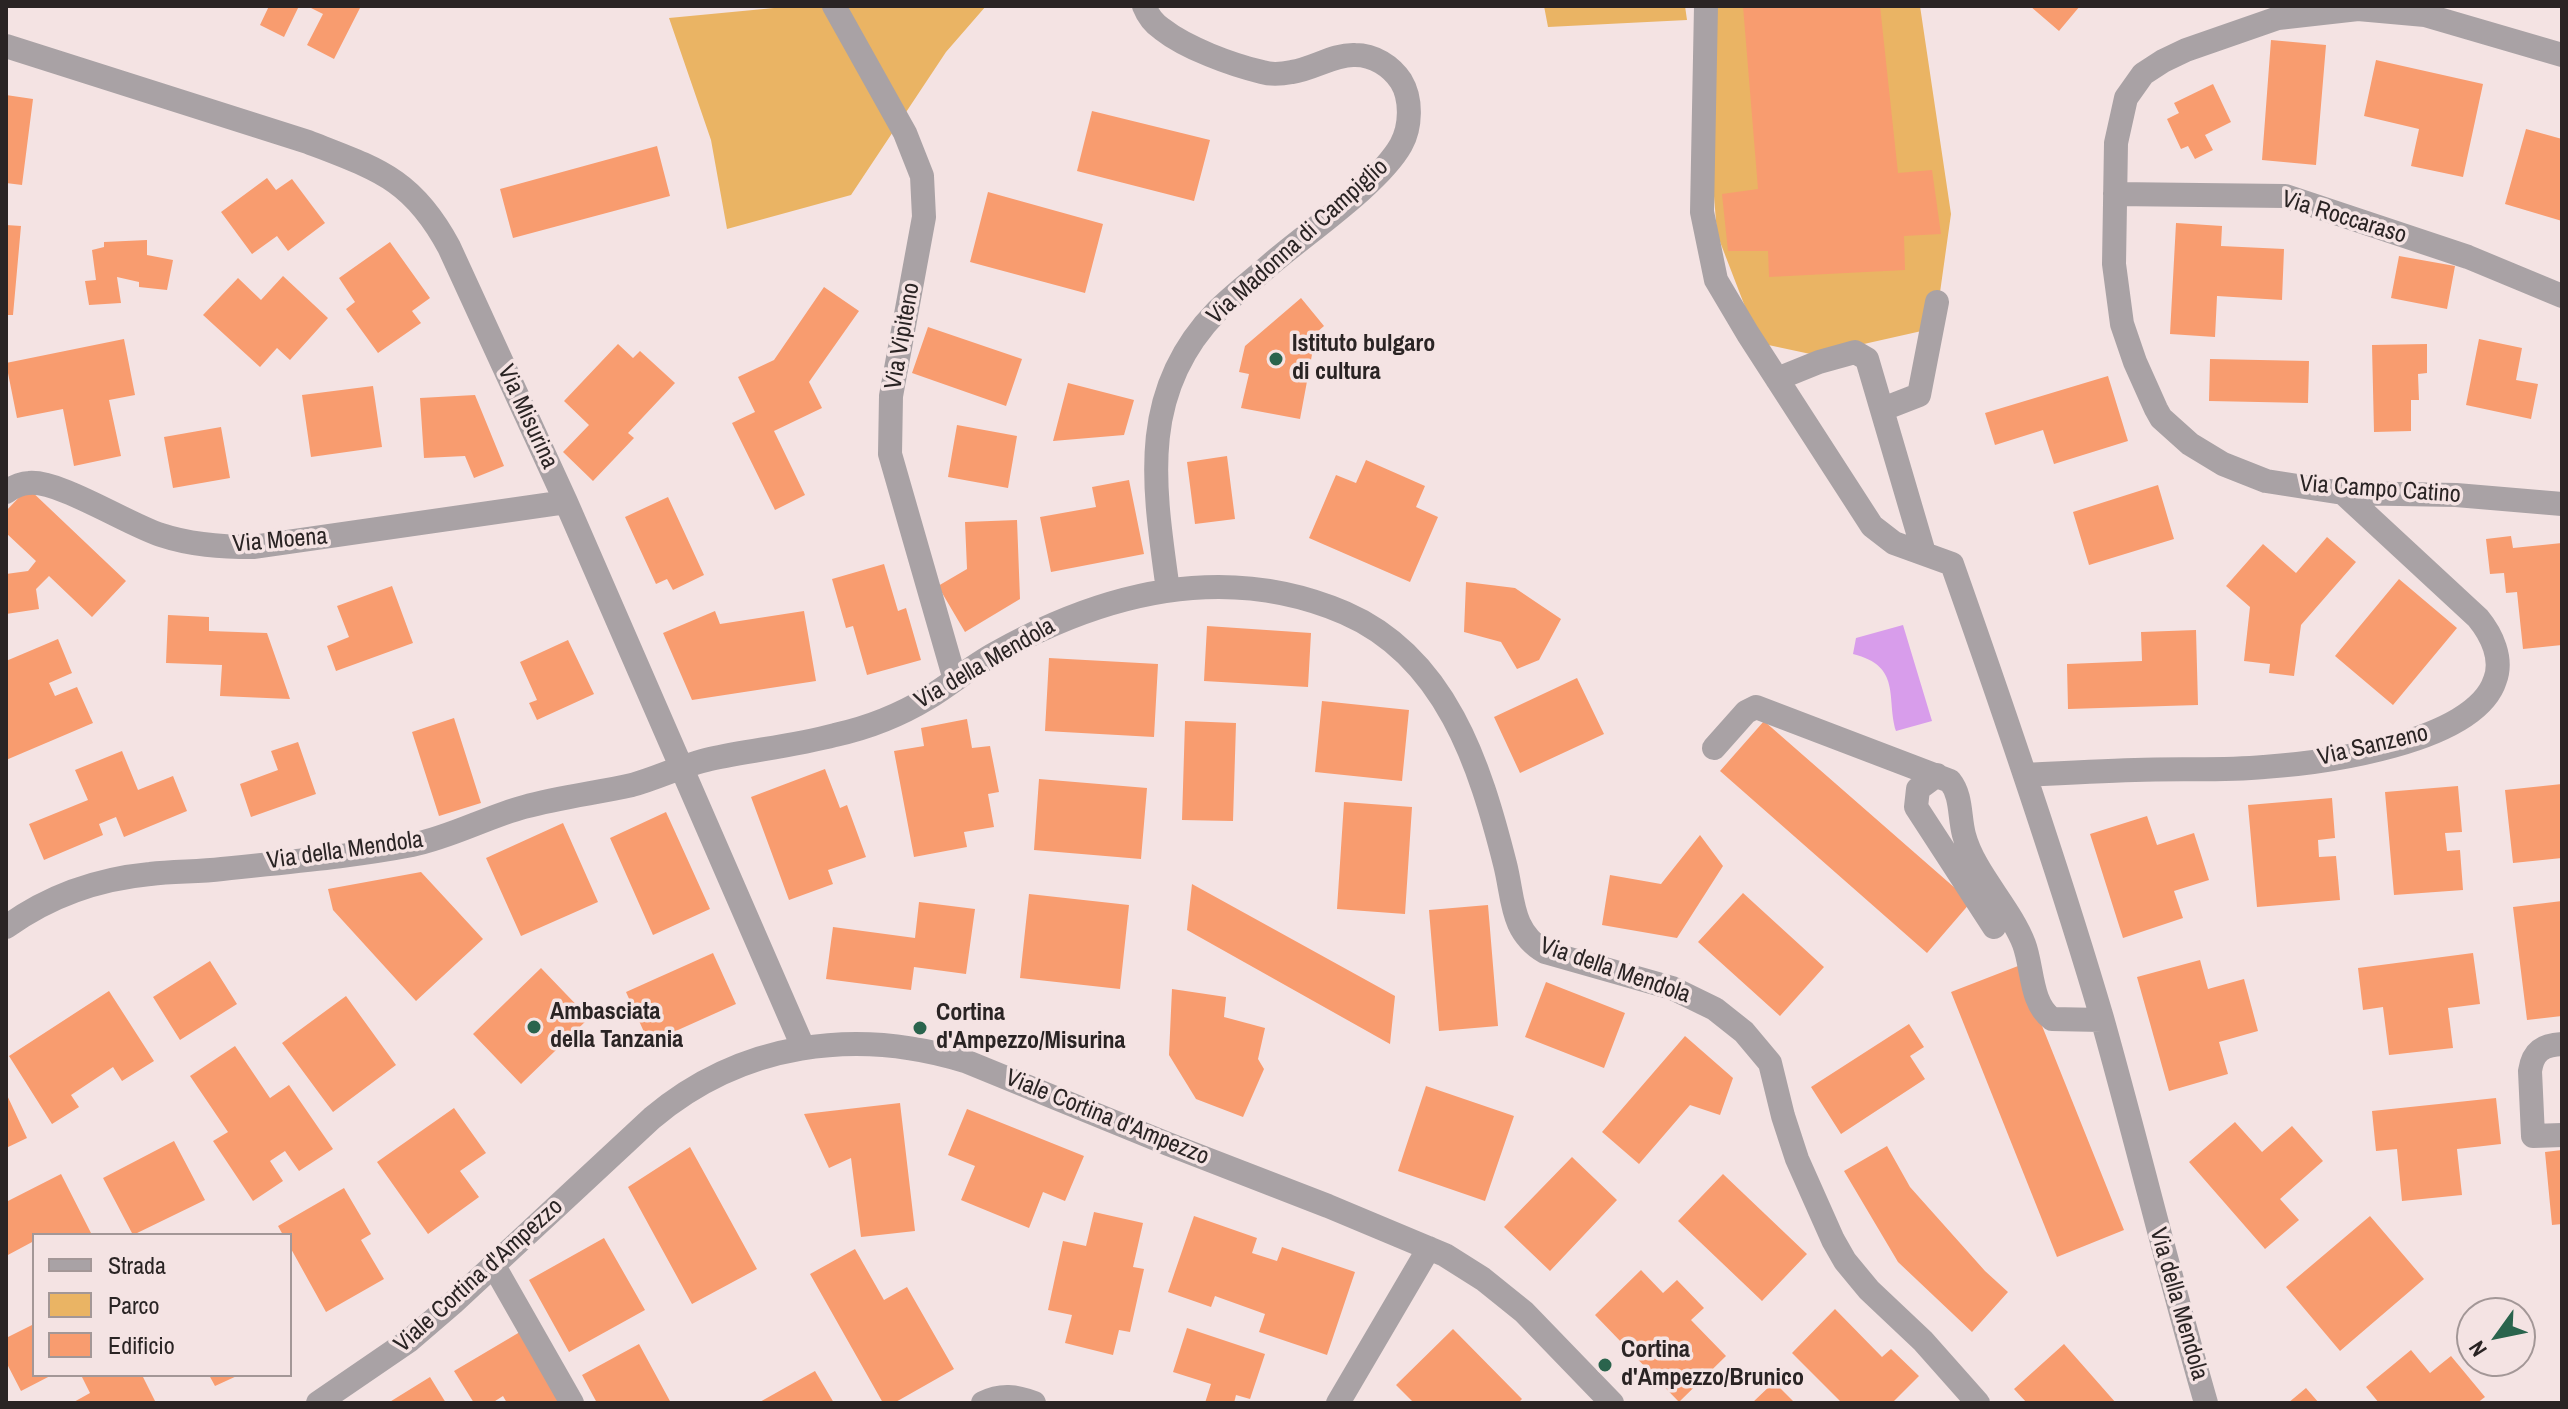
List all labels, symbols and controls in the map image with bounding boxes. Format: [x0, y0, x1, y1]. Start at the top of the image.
street label: Via Madonna di Campiglio [1201, 153, 1395, 331]
street label: Via Roccaraso [2278, 185, 2410, 251]
street label: Via Vipiteno [879, 280, 927, 392]
place label: Istituto bulgaro di cultura [1292, 331, 1435, 387]
marker: Istituto bulgaro di cultura [1267, 350, 1285, 368]
street label: Via Misurina [490, 361, 564, 473]
street label: Via Campo Catino [2298, 470, 2462, 510]
street label: Via Moena [232, 523, 328, 559]
street label: Via della Mendola [910, 612, 1060, 716]
street label: Via Sanzeno [2315, 719, 2431, 773]
street label: Via della Mendola [265, 826, 425, 876]
street label: Via della Mendola [1536, 932, 1694, 1010]
place label: Ambasciata della Tanzania [550, 999, 683, 1055]
place label: Cortina d'Ampezzo/Misurina [936, 1000, 1125, 1056]
marker: Ambasciata della Tanzania [525, 1018, 543, 1036]
marker: Cortina d'Ampezzo/Misurina [911, 1019, 929, 1037]
street label: Viale Cortina d'Ampezzo [1001, 1064, 1213, 1172]
street label: Viale Cortina d'Ampezzo [389, 1193, 569, 1359]
street label: Via della Mendola [2142, 1224, 2214, 1384]
legend [32, 1233, 292, 1377]
text: Strada [108, 1249, 166, 1281]
text: Parco [108, 1289, 159, 1321]
north arrow [2456, 1297, 2536, 1377]
text: Edificio [108, 1329, 175, 1361]
text: N [2461, 1335, 2494, 1363]
place label: Cortina d'Ampezzo/Brunico [1621, 1337, 1804, 1393]
marker: Cortina d'Ampezzo/Brunico [1596, 1356, 1614, 1374]

